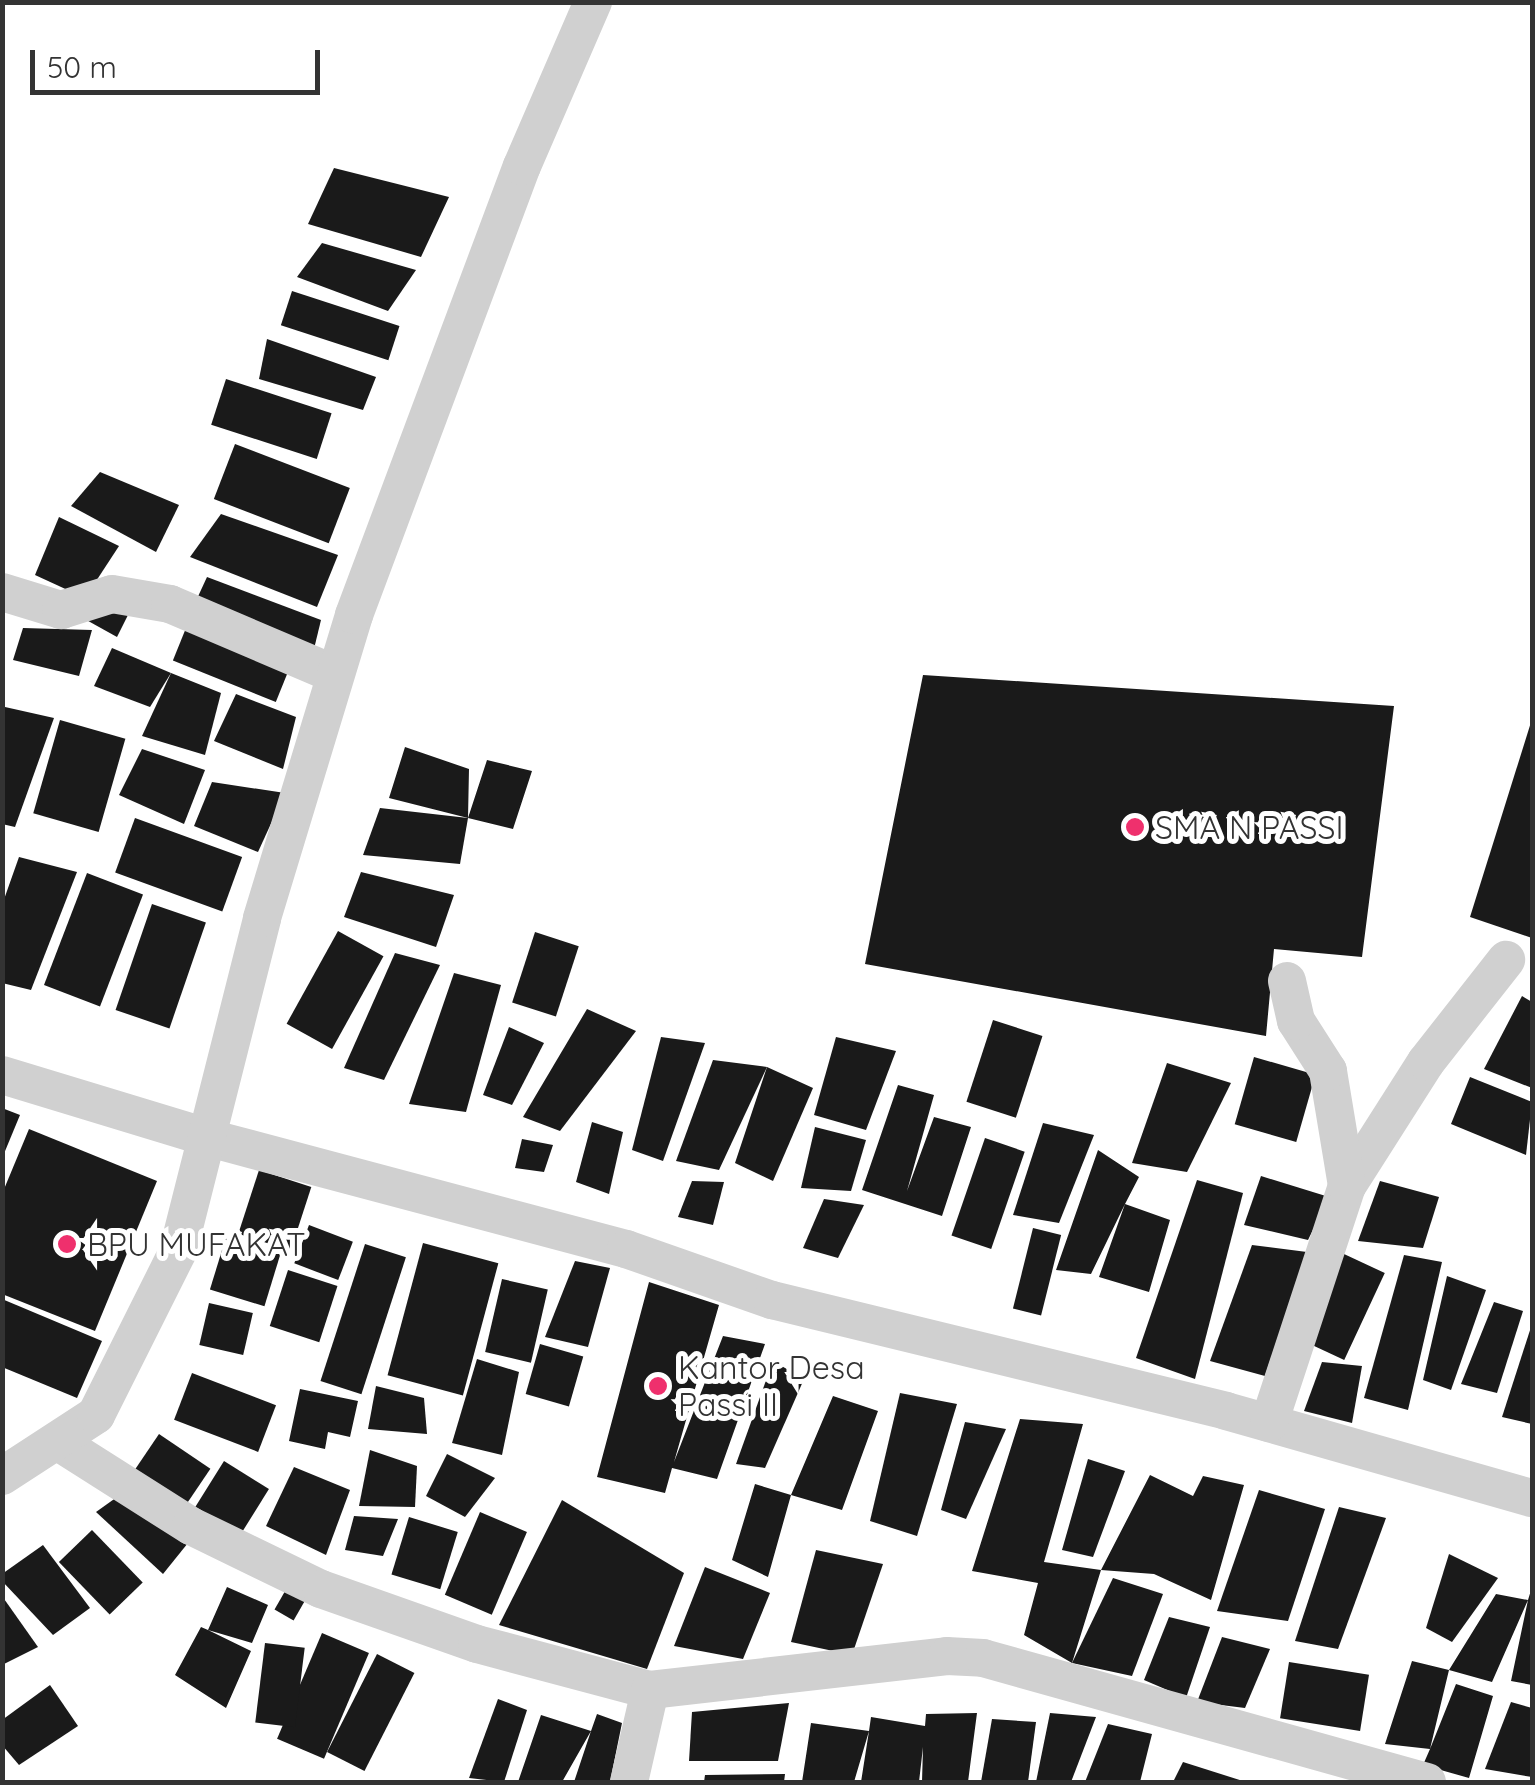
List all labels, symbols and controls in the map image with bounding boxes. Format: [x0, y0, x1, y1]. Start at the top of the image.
scale bar [35, 30, 325, 92]
text: 50 m [47, 48, 117, 86]
place label: SMA N PASSI [1155, 808, 1343, 846]
marker: SMA N PASSI [1124, 816, 1146, 838]
place label: BPU MUFAKAT [87, 1225, 306, 1263]
marker: BPU MUFAKAT [56, 1233, 78, 1255]
place label: Kantor Desa Passi II [678, 1349, 865, 1424]
marker: Kantor Desa Passi II [647, 1375, 669, 1397]

